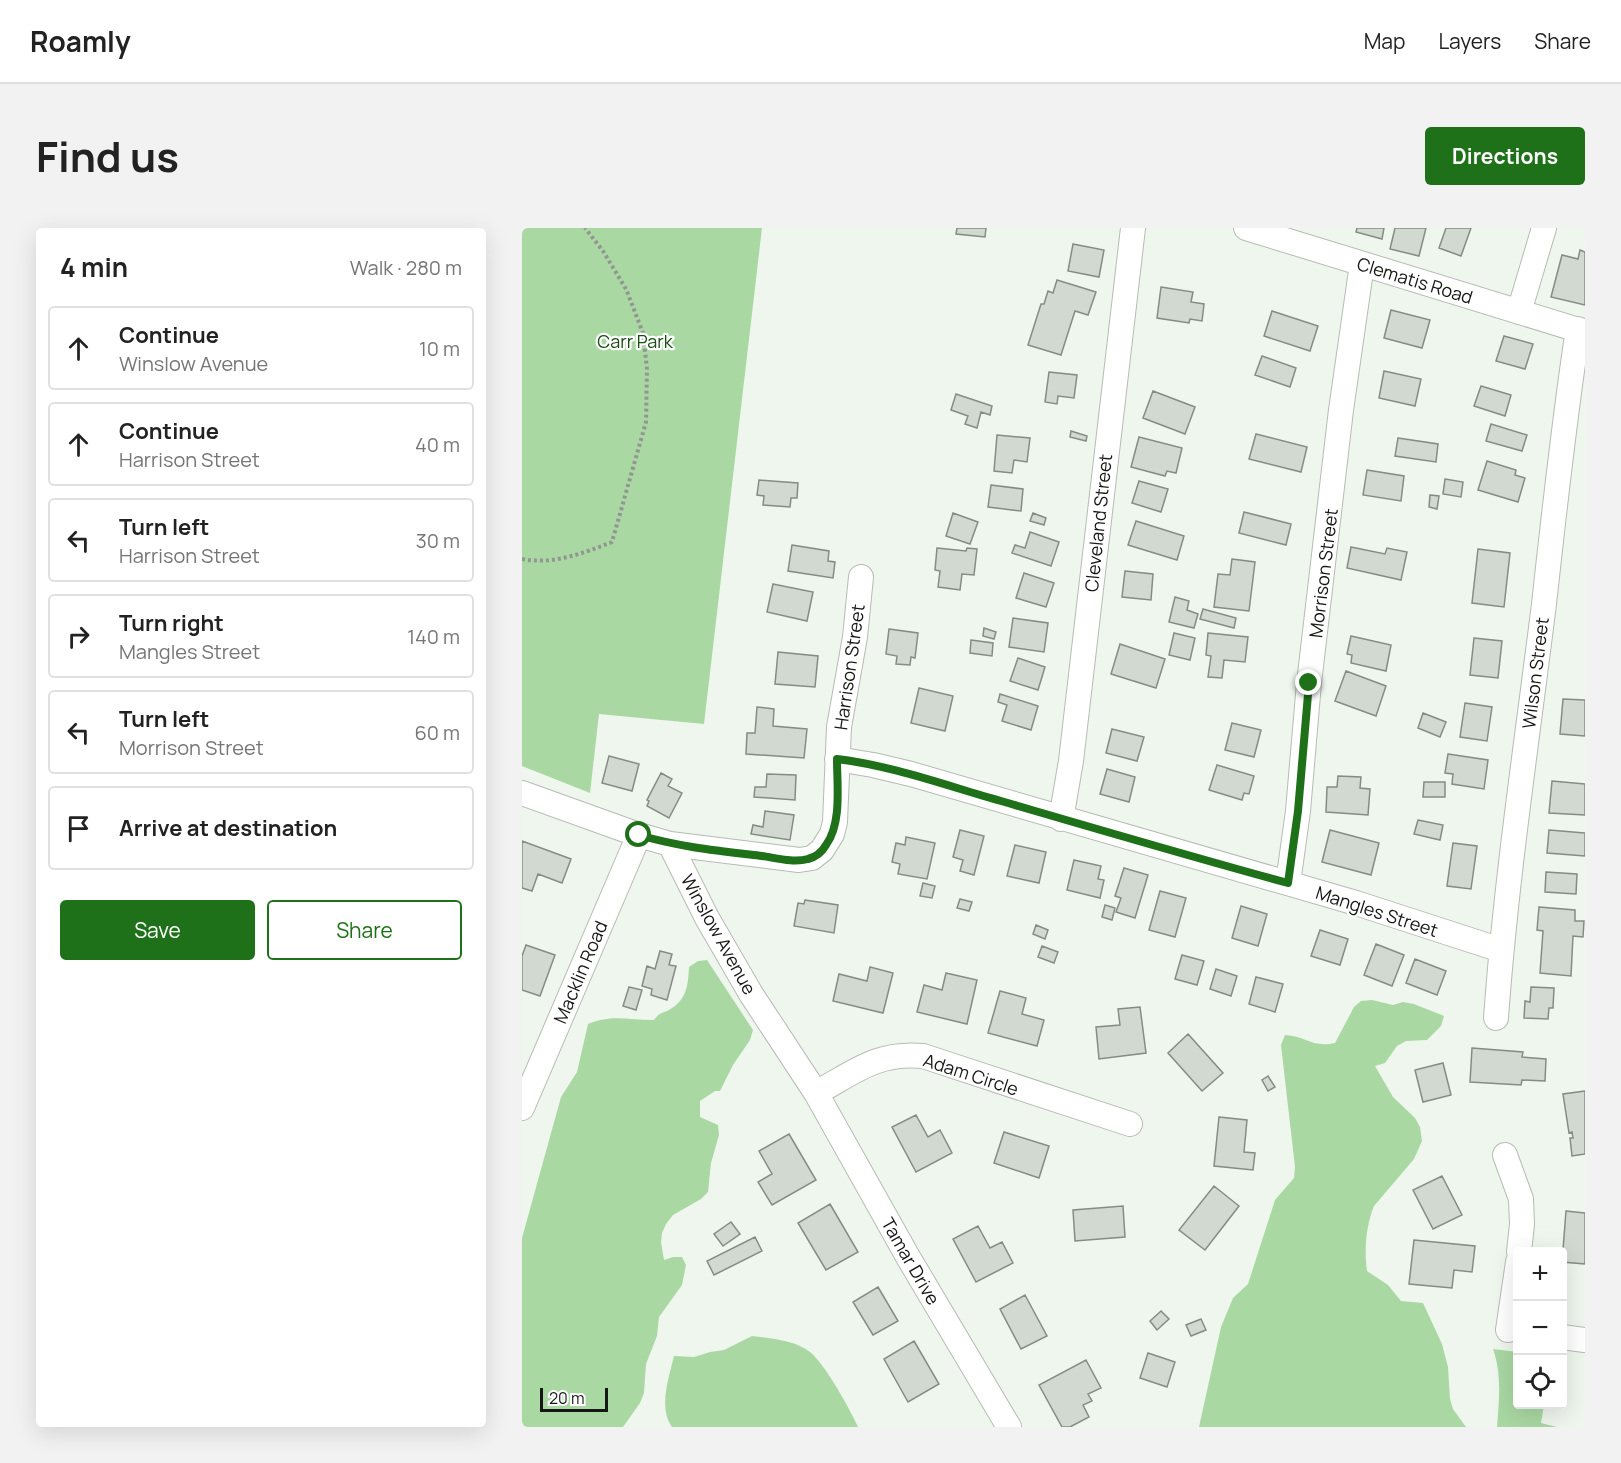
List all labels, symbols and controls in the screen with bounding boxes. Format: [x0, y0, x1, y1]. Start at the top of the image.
text: Roamly [30, 22, 131, 60]
text: Map [1364, 27, 1405, 55]
text: Layers [1438, 27, 1501, 55]
text: Share [1534, 27, 1591, 55]
text: Find us [36, 127, 179, 185]
button: Directions [1425, 127, 1585, 185]
text: 4 min [60, 249, 128, 285]
street label: Clematis Road [1354, 251, 1476, 309]
text: Walk · 280 m [350, 254, 462, 281]
text: Continue [119, 320, 219, 350]
park label: Carr Park [597, 329, 674, 353]
icon: ahead [62, 332, 95, 365]
text: 10 m [419, 335, 460, 362]
text: Winslow Avenue [119, 350, 268, 377]
text: Continue [119, 416, 219, 446]
icon: ahead [62, 428, 95, 461]
text: 40 m [415, 431, 460, 458]
text: Harrison Street [119, 446, 260, 473]
street label: Cleveland Street [1079, 453, 1117, 593]
street label: Morrison Street [1303, 507, 1343, 639]
text: Turn left [119, 512, 209, 542]
icon: left [62, 524, 95, 557]
text: 30 m [416, 527, 460, 554]
text: Harrison Street [119, 542, 260, 569]
street label: Harrison Street [828, 603, 870, 731]
text: Turn right [119, 608, 224, 638]
street label: Wilson Street [1516, 616, 1554, 730]
icon: right [62, 620, 95, 653]
text: 140 m [407, 623, 460, 650]
text: Mangles Street [119, 638, 260, 665]
route end [1295, 669, 1321, 695]
text: Turn left [119, 704, 209, 734]
icon: left [62, 716, 95, 749]
text: 60 m [414, 719, 460, 746]
text: Morrison Street [119, 734, 264, 761]
icon: arrive [62, 812, 95, 845]
text: Arrive at destination [119, 813, 337, 843]
route start [625, 821, 651, 847]
street label: Winslow Avenue [676, 869, 762, 999]
street label: Mangles Street [1313, 880, 1441, 942]
button: Save [60, 900, 255, 960]
button: Share [267, 900, 462, 960]
street label: Macklin Road [548, 917, 612, 1027]
street label: Adam Circle [920, 1047, 1022, 1101]
street label: Tamar Drive [876, 1213, 946, 1309]
map controls [1513, 1247, 1567, 1409]
button: + [1513, 1247, 1567, 1301]
button: − [1513, 1301, 1567, 1355]
button: locate [1513, 1355, 1567, 1409]
scale bar [540, 1385, 608, 1412]
text: 20 m [549, 1387, 585, 1409]

